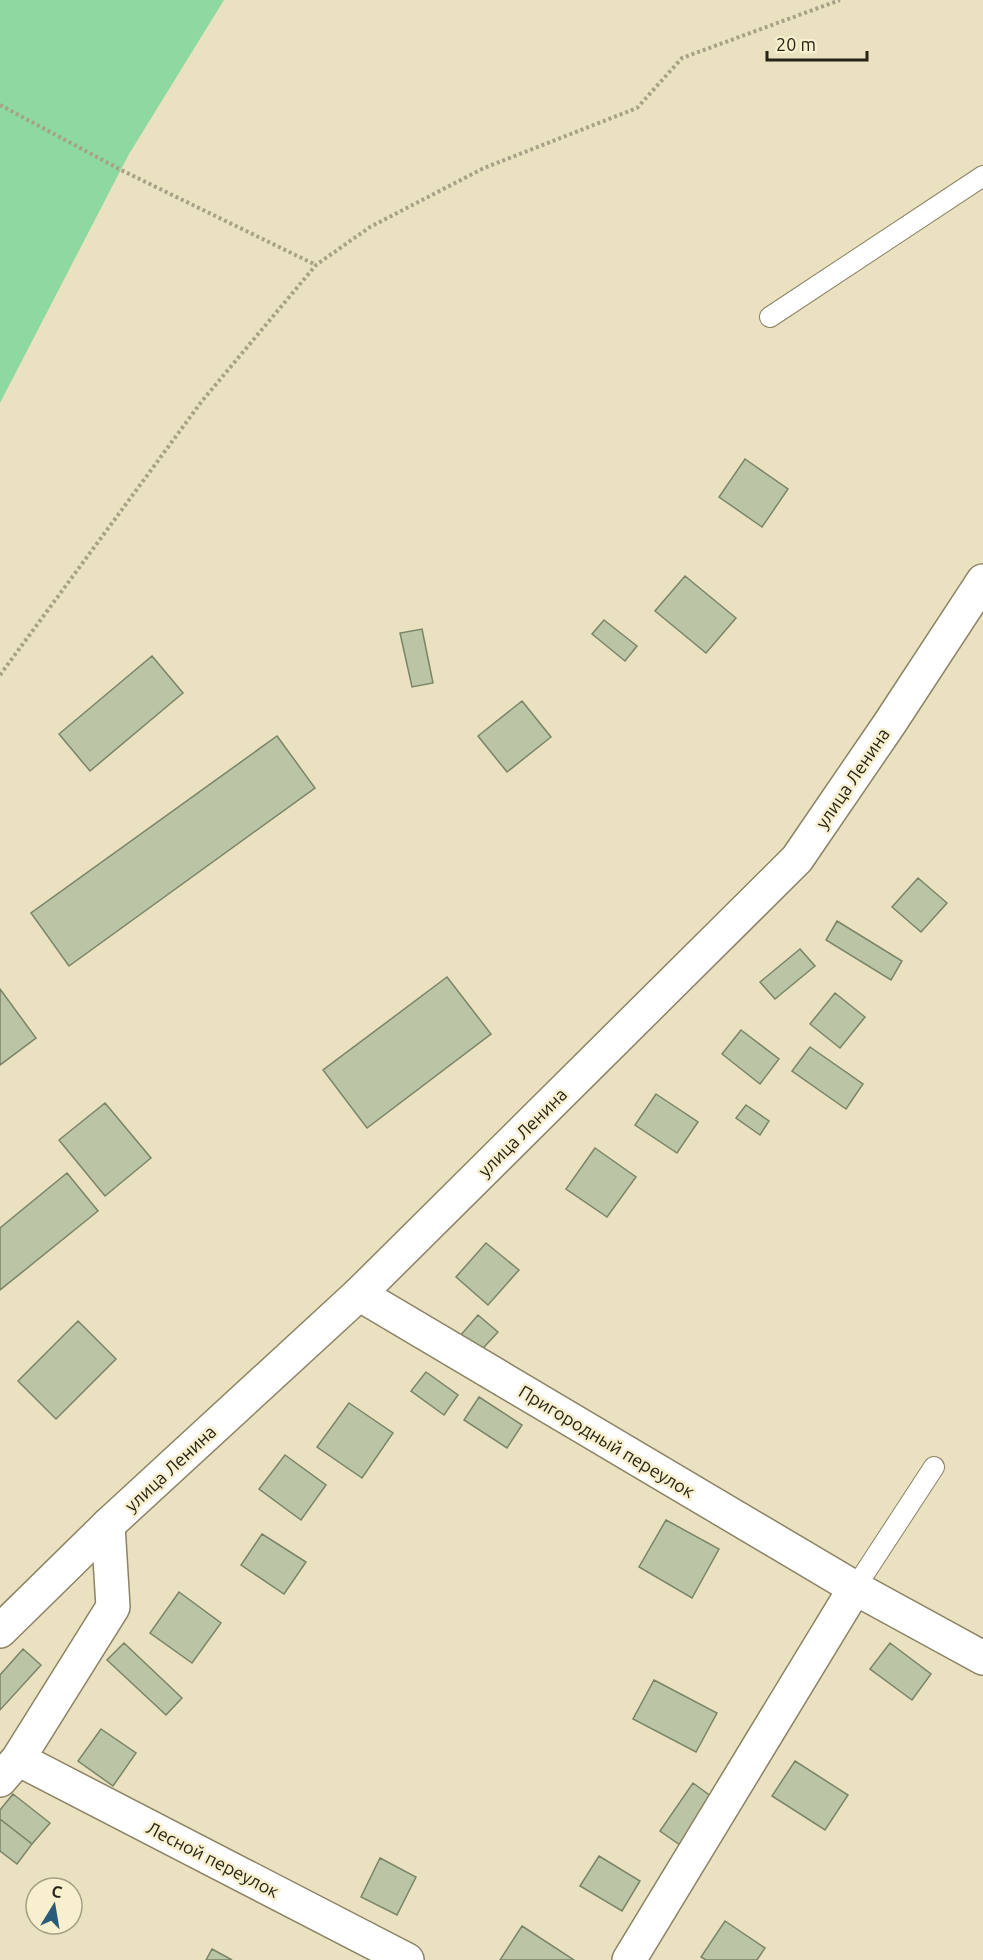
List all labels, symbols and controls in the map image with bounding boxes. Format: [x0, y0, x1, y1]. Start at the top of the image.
scale bar [767, 24, 868, 62]
text: 20 m [776, 34, 816, 54]
street label: улица Ленина [811, 724, 893, 832]
street label: улица Ленина [474, 1084, 570, 1180]
street label: Пригородный переулок [516, 1381, 698, 1501]
street label: улица Ленина [120, 1421, 220, 1515]
street label: Лесной переулок [143, 1817, 283, 1901]
north arrow [24, 1876, 84, 1936]
text: С [50, 1881, 64, 1901]

